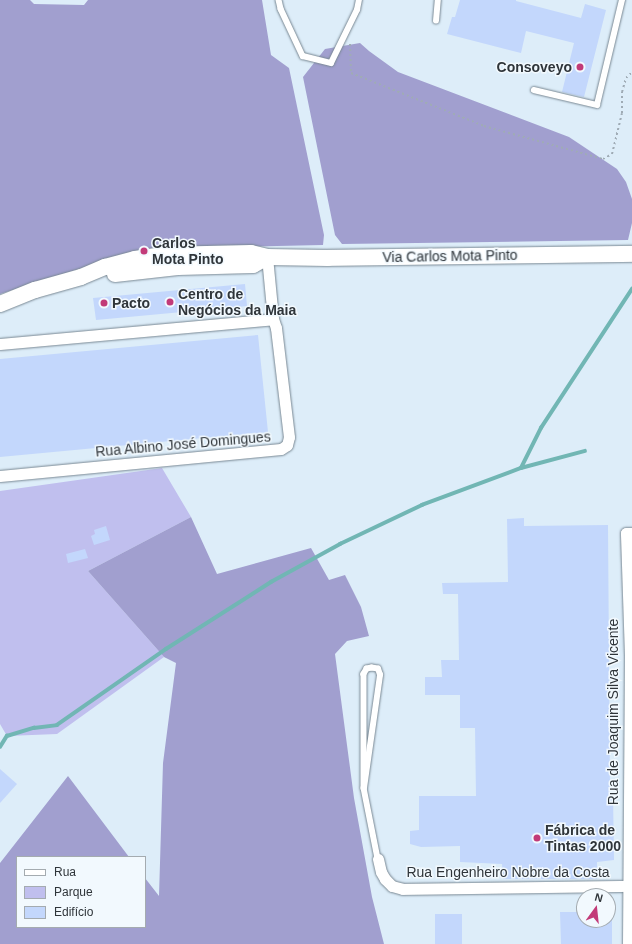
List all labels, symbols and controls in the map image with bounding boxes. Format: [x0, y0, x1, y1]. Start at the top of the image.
place label: Consoveyo [497, 59, 572, 75]
marker: Consoveyo [575, 62, 585, 72]
place label: Carlos Mota Pinto [152, 235, 224, 268]
marker: Carlos Mota Pinto [139, 246, 149, 256]
street label: Via Carlos Mota Pinto [382, 246, 518, 266]
place label: Centro de Negócios da Maia [178, 286, 296, 318]
place label: Pacto [112, 295, 150, 311]
marker: Centro de Negócios da Maia [165, 297, 175, 307]
marker: Pacto [99, 298, 109, 308]
street label: Rua Albino José Domingues [94, 428, 272, 460]
street label: Rua de Joaquim Silva Vicente [605, 619, 621, 805]
place label: Fábrica de Tintas 2000 [545, 822, 621, 854]
marker: Fábrica de Tintas 2000 [532, 833, 542, 843]
legend [16, 856, 146, 928]
street label: Rua Engenheiro Nobre da Costa [406, 864, 610, 880]
text: Rua [54, 865, 76, 879]
text: Parque [54, 885, 93, 899]
north arrow [576, 888, 616, 928]
text: N [593, 891, 604, 904]
text: Edifício [54, 905, 93, 919]

